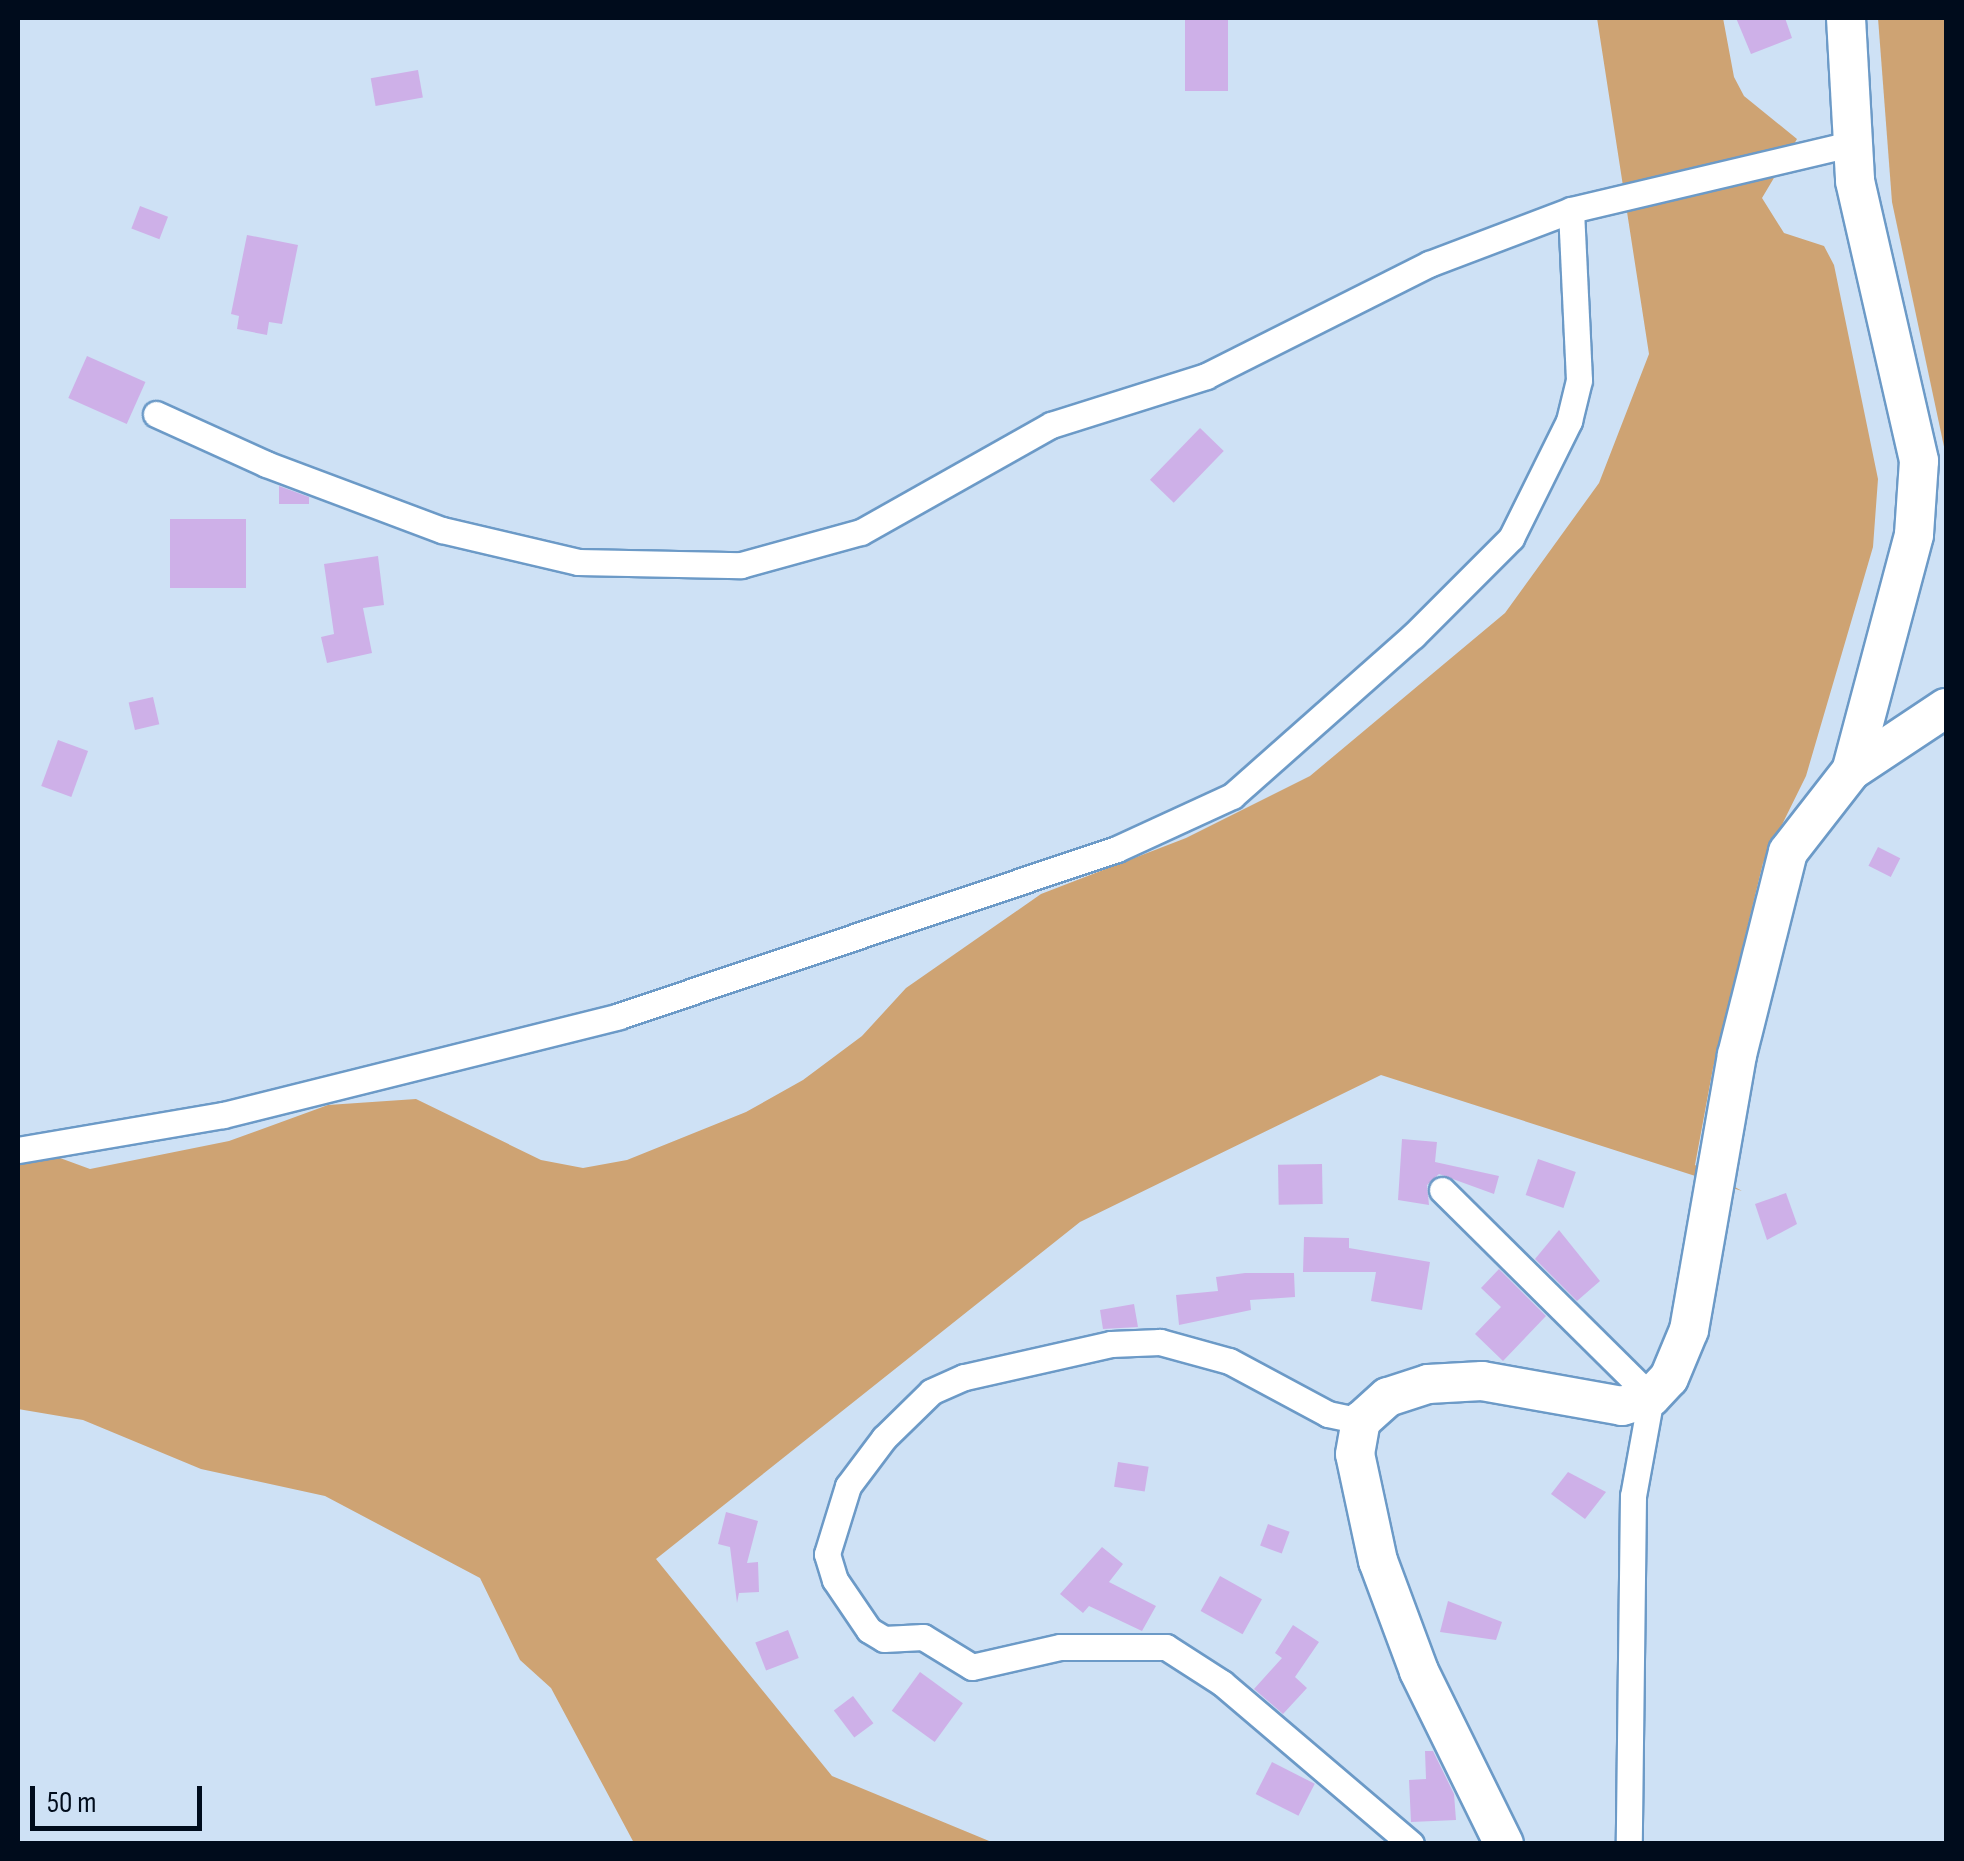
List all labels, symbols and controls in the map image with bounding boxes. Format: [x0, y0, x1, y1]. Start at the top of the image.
scale bar [35, 1766, 208, 1828]
text: 50 m [47, 1785, 96, 1821]

